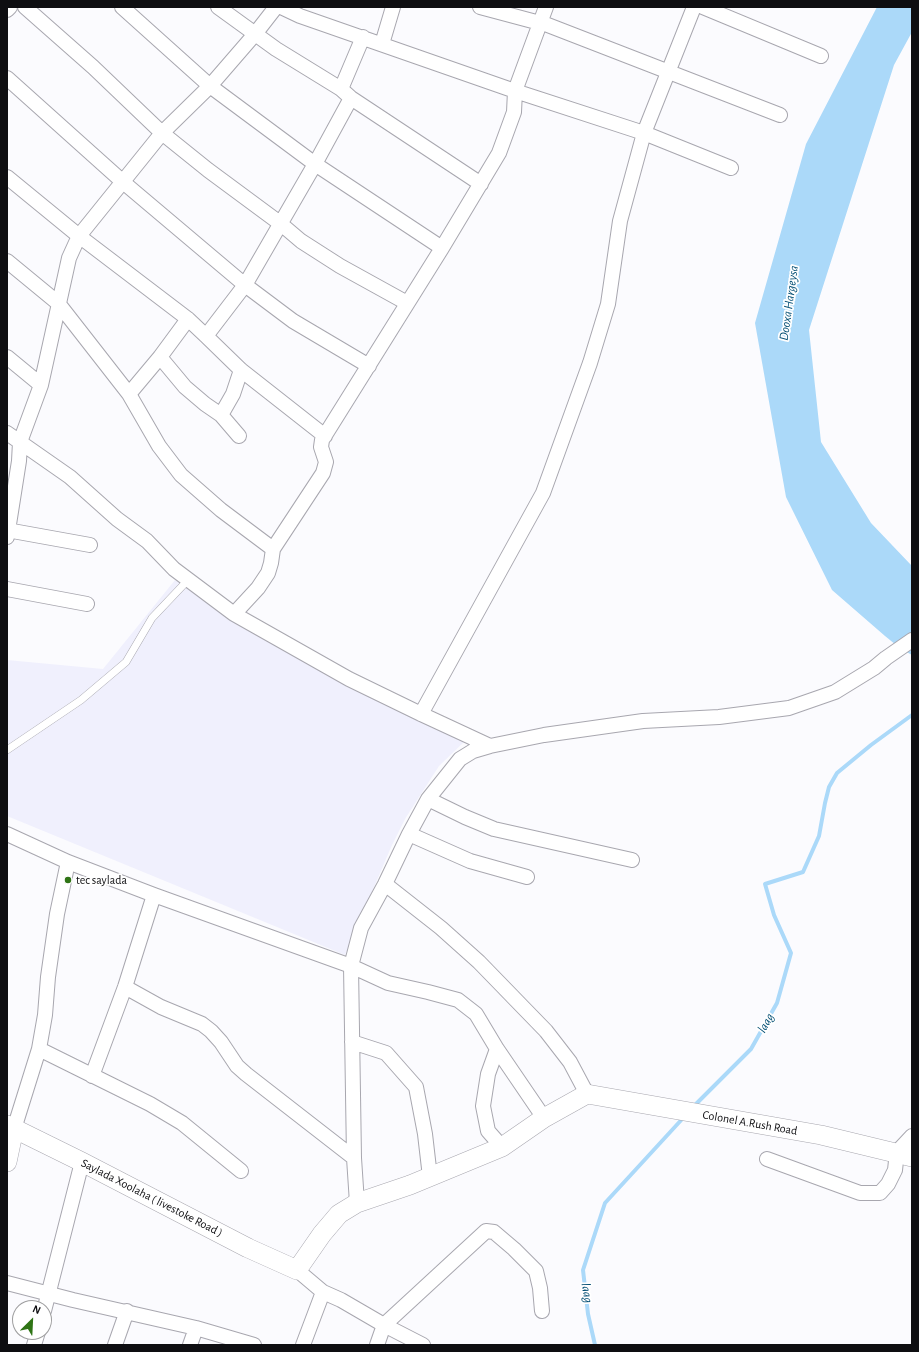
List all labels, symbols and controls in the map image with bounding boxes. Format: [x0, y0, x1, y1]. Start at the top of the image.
water label: Dooxa Hargeysa [776, 264, 802, 342]
place label: tec saylada [76, 873, 127, 887]
marker: tec saylada [63, 875, 73, 885]
water label: laag [754, 1010, 778, 1036]
street label: Colonel A.Rush Road [701, 1108, 799, 1138]
street label: Saylada Xoolaha ( livestoke Road ) [79, 1156, 225, 1240]
water label: laag [578, 1282, 596, 1304]
north arrow [12, 1300, 52, 1340]
text: N [31, 1303, 42, 1316]

